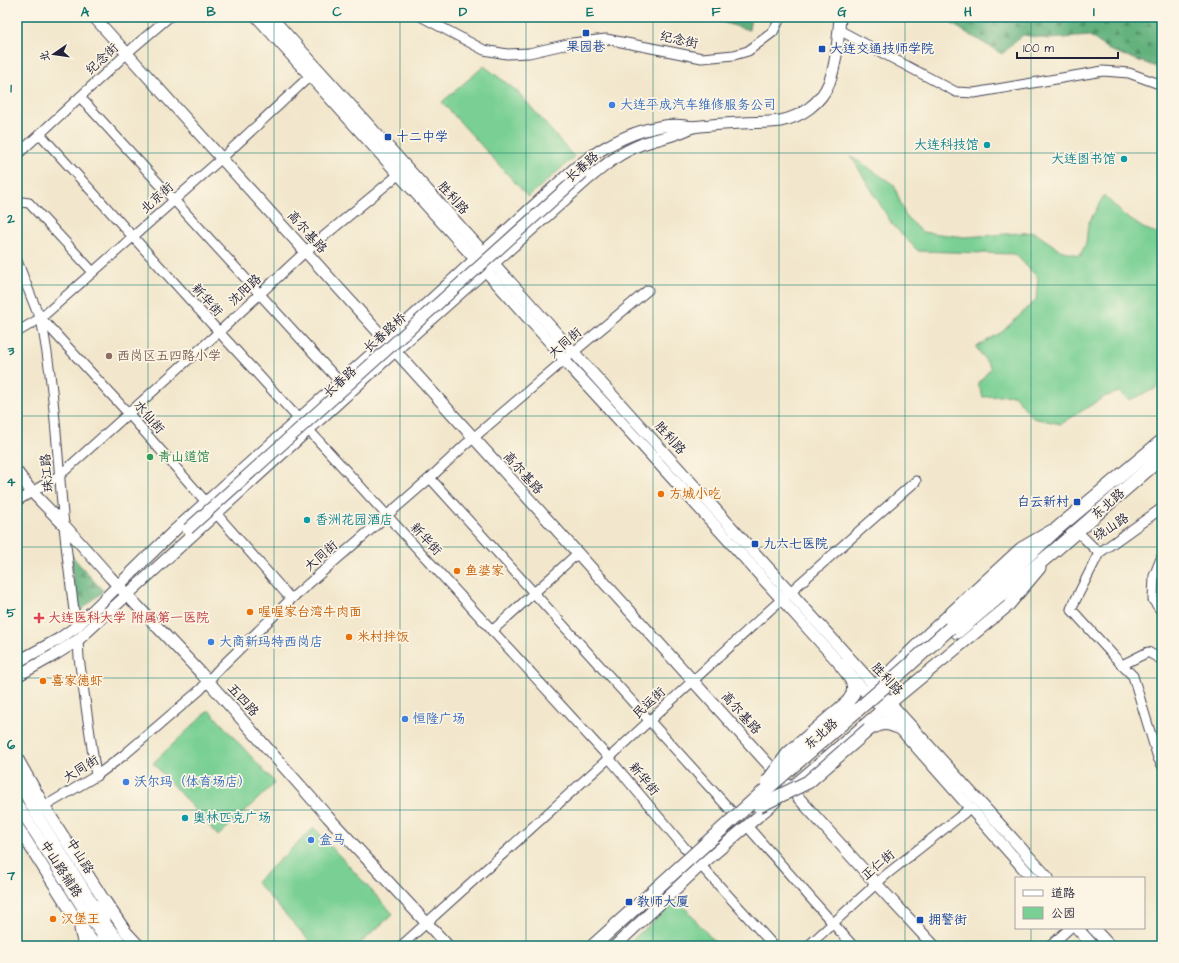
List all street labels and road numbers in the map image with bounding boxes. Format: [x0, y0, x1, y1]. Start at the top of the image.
street label: 纪念街 [658, 27, 700, 53]
street label: 纪念街 [82, 39, 122, 79]
street label: 长春路 [561, 147, 603, 187]
street label: 胜利路 [433, 177, 473, 219]
street label: 北京街 [136, 178, 178, 218]
street label: 高尔基路 [283, 207, 331, 257]
street label: 沈阳路 [225, 270, 265, 310]
street label: 新华街 [187, 279, 227, 321]
street label: 长春路桥 [360, 309, 410, 357]
street label: 大同街 [544, 323, 586, 363]
street label: 长春路 [319, 362, 361, 402]
street label: 水仙街 [129, 396, 169, 438]
street label: 胜利路 [650, 417, 690, 459]
street label: 高尔基路 [499, 448, 547, 498]
street label: 珠江路 [36, 453, 58, 493]
street label: 东北路 [1087, 484, 1129, 524]
street label: 绕山路 [1090, 509, 1132, 545]
street label: 新华街 [406, 519, 446, 559]
street label: 大同街 [300, 536, 342, 576]
street label: 胜利路 [867, 659, 907, 699]
street label: 五四路 [223, 679, 263, 721]
street label: 民运街 [629, 683, 669, 723]
street label: 高尔基路 [717, 688, 765, 738]
street label: 东北路 [800, 714, 842, 754]
street label: 大同街 [60, 751, 102, 787]
street label: 新华街 [625, 758, 663, 800]
street label: 中山路 [62, 835, 98, 877]
street label: 中山路辅路 [36, 837, 86, 901]
street label: 正仁街 [857, 846, 899, 884]

